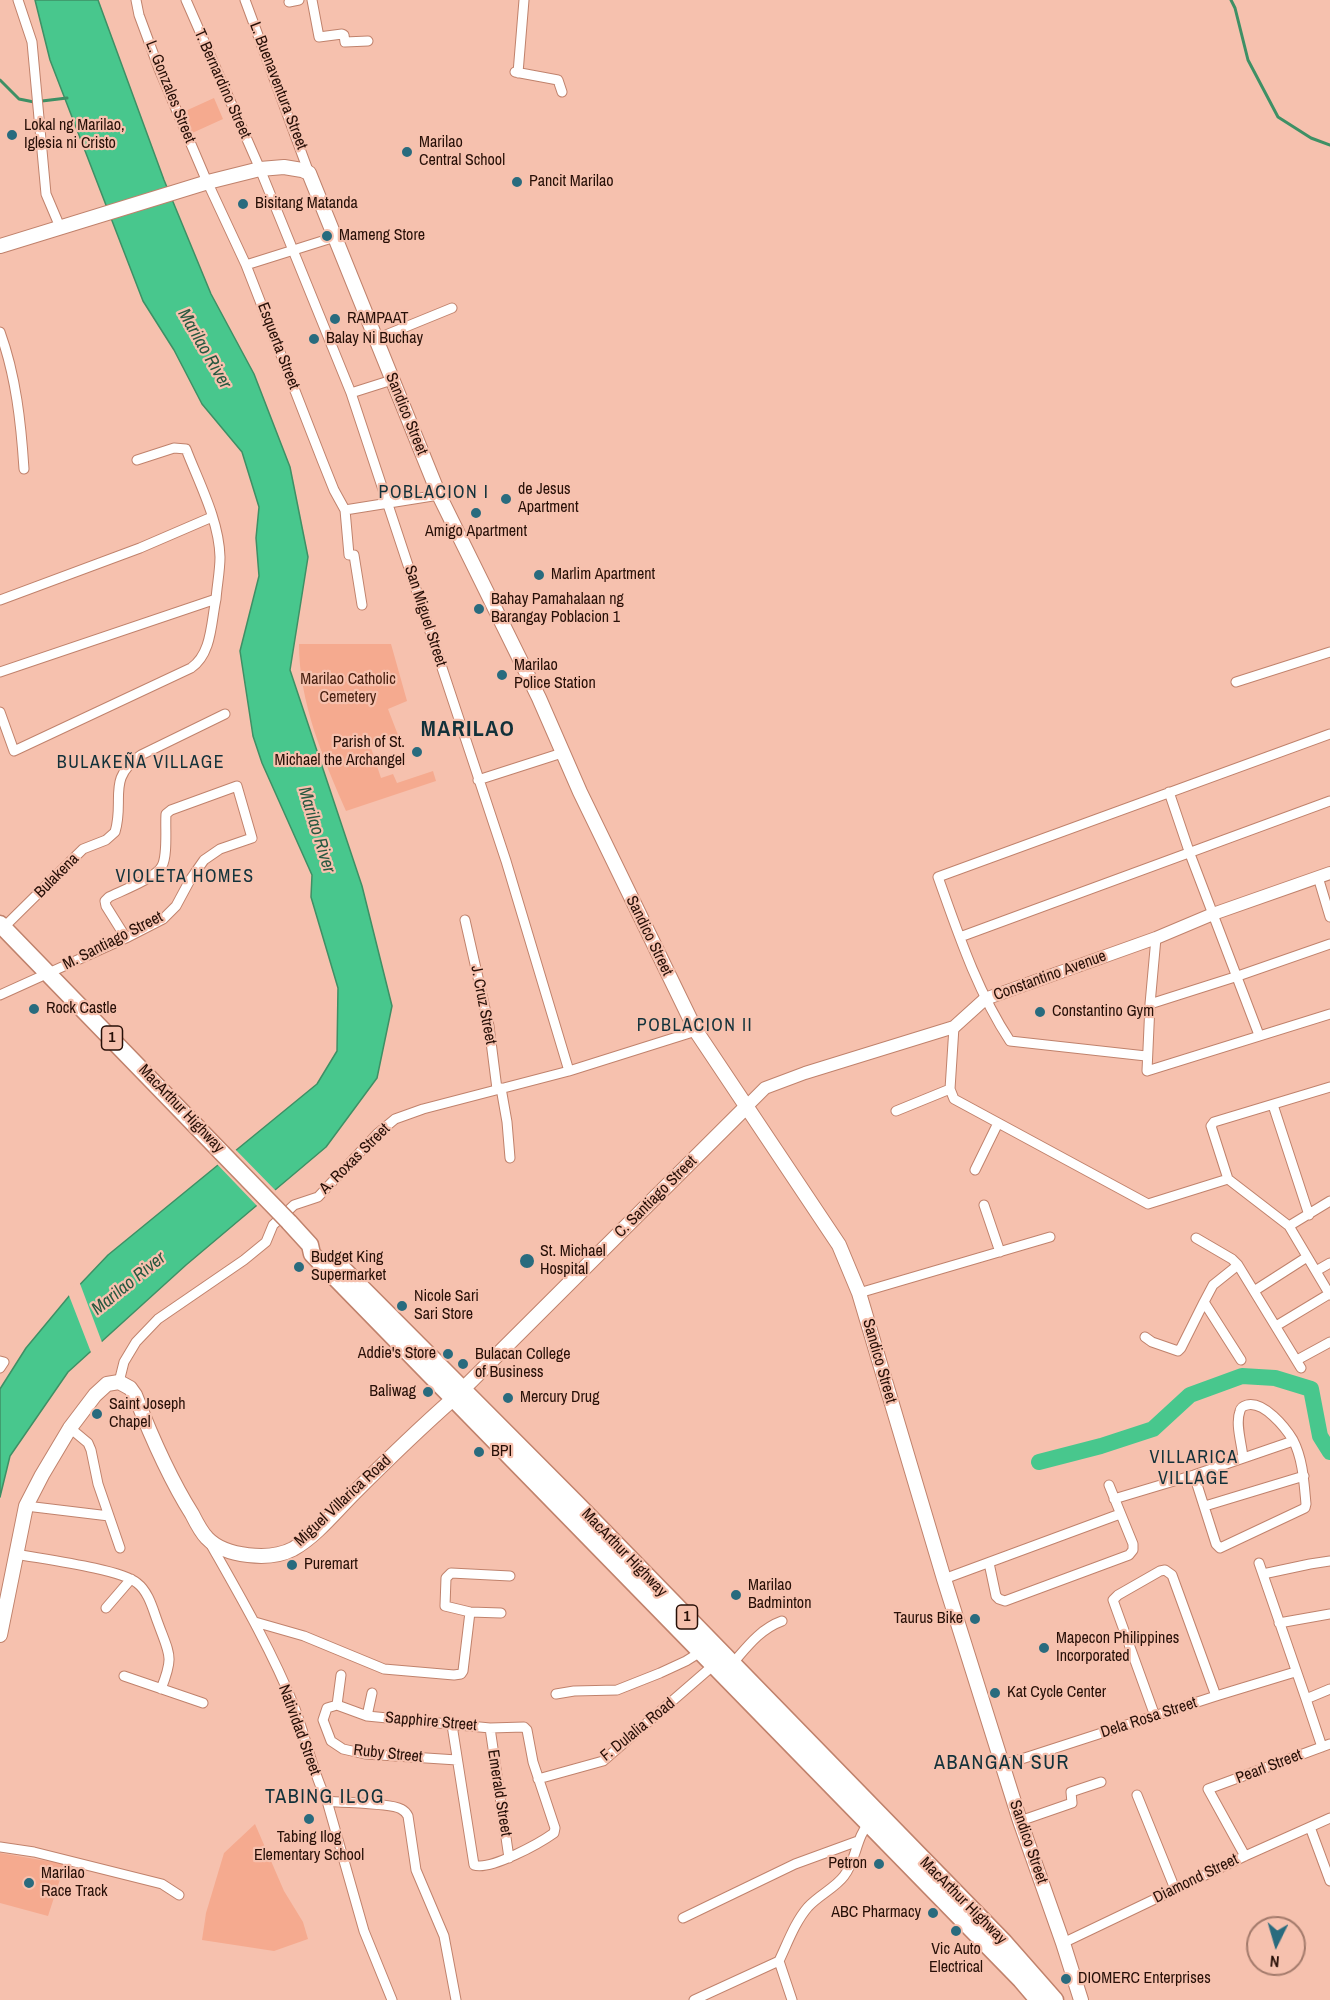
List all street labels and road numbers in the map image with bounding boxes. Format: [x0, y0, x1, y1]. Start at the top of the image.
street label: L. Buenaventura Street [245, 20, 311, 152]
street label: T. Bernardino Street [189, 26, 255, 142]
street label: L. Gonzales Street [141, 38, 199, 146]
street label: Esquerta Street [253, 300, 303, 392]
street label: Sandico Street [381, 370, 431, 458]
street label: San Miguel Street [400, 563, 450, 669]
street label: Bulakena [31, 850, 83, 902]
street label: Sandico Street [621, 893, 677, 979]
street label: M. Santiago Street [60, 908, 166, 974]
street label: Constantino Avenue [991, 947, 1109, 1005]
street label: J. Cruz Street [466, 964, 500, 1046]
road number: 1 [102, 1026, 122, 1050]
street label: MacArthur Highway [134, 1061, 228, 1157]
street label: A. Roxas Street [316, 1120, 394, 1198]
street label: C. Santiago Street [611, 1152, 701, 1242]
street label: Sandico Street [858, 1317, 900, 1405]
street label: Miguel Villarica Road [291, 1451, 395, 1551]
street label: MacArthur Highway [577, 1505, 671, 1601]
road number: 1 [676, 1605, 698, 1629]
street label: Natividad Street [274, 1682, 324, 1778]
street label: Dela Rosa Street [1099, 1693, 1199, 1743]
street label: F. Dulalia Road [597, 1694, 679, 1766]
street label: Sapphire Street [384, 1708, 478, 1736]
street label: Ruby Street [353, 1741, 423, 1767]
street label: Pearl Street [1233, 1746, 1305, 1788]
street label: Emerald Street [483, 1748, 515, 1838]
street label: Sandico Street [1005, 1798, 1051, 1886]
street label: Diamond Street [1150, 1850, 1242, 1908]
street label: MacArthur Highway [915, 1853, 1011, 1949]

